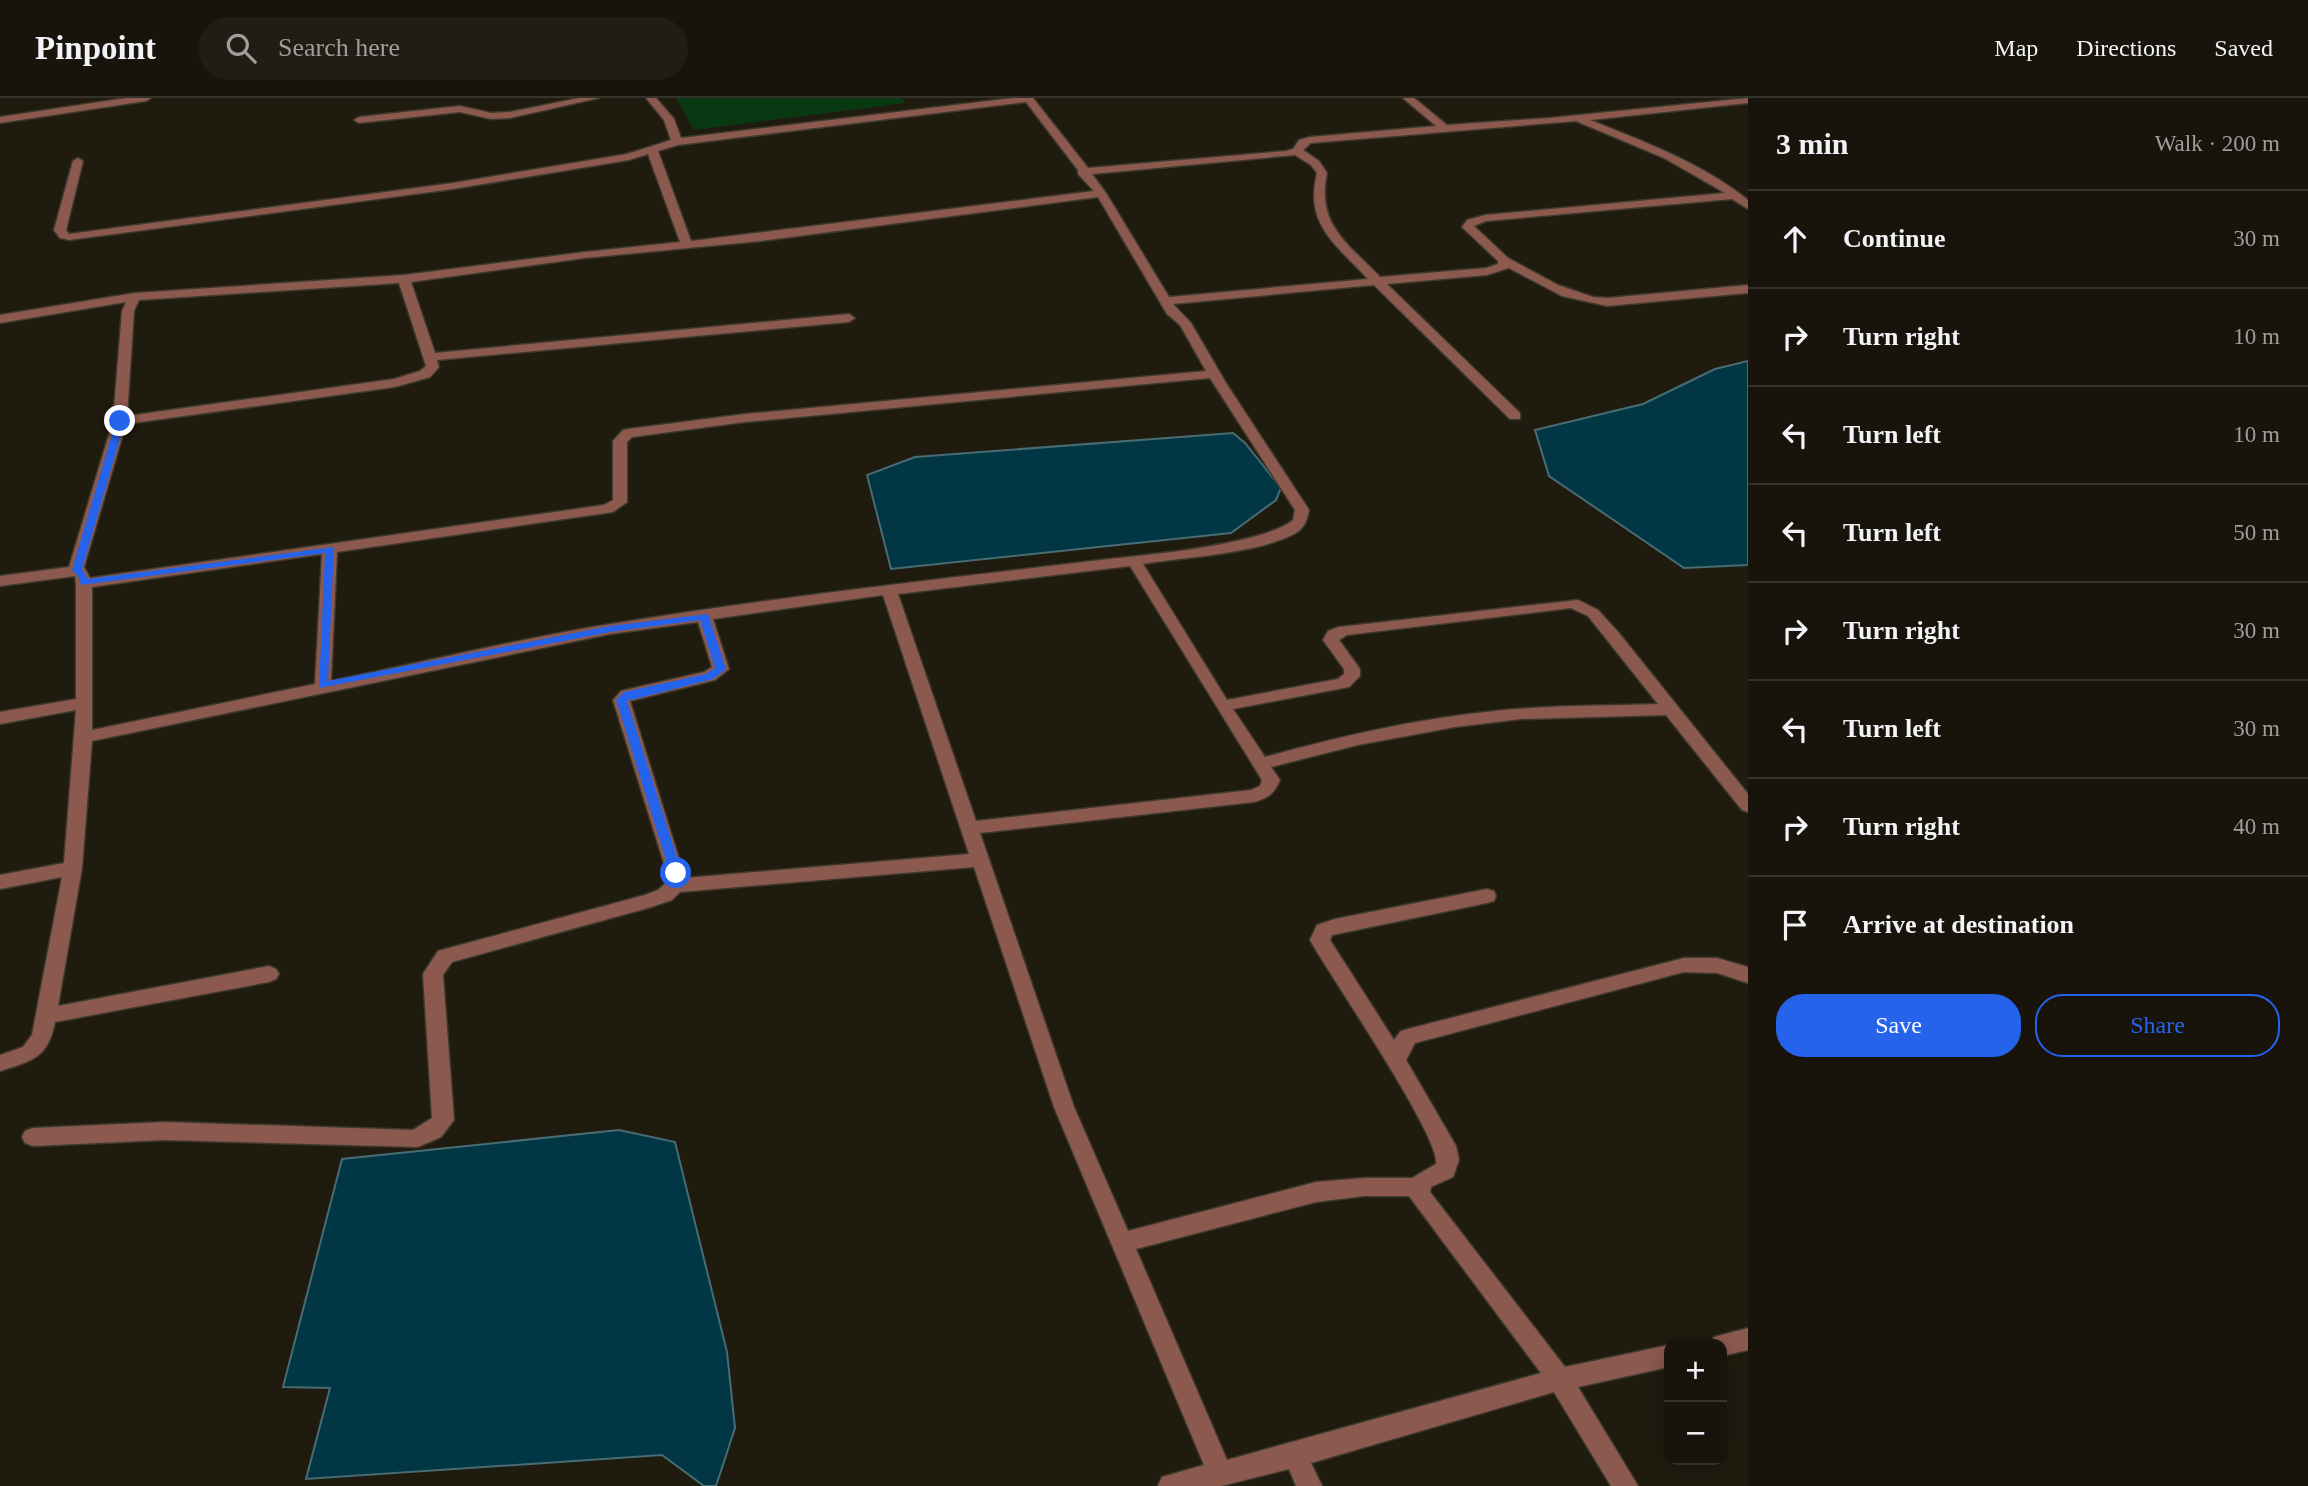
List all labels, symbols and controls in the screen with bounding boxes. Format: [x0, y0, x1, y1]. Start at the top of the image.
search box [198, 17, 688, 80]
icon: search [222, 29, 260, 67]
text: Pinpoint [35, 30, 156, 66]
text: Search here [278, 33, 400, 62]
text: Map [1994, 35, 2038, 61]
text: Directions [2076, 35, 2176, 61]
text: Saved [2214, 35, 2273, 61]
text: 3 min [1776, 127, 1849, 160]
text: Walk · 200 m [2155, 131, 2280, 156]
icon: ahead [1776, 220, 1814, 258]
text: Continue [1843, 224, 1946, 253]
text: 30 m [2233, 226, 2280, 251]
icon: right [1776, 318, 1814, 356]
text: Turn right [1843, 322, 1960, 351]
text: 10 m [2233, 324, 2280, 349]
route end [104, 405, 135, 436]
icon: left [1776, 416, 1814, 454]
text: Turn left [1843, 420, 1941, 449]
text: 10 m [2233, 422, 2280, 447]
icon: left [1776, 514, 1814, 552]
text: Turn left [1843, 518, 1941, 547]
text: 50 m [2233, 520, 2280, 545]
icon: right [1776, 612, 1814, 650]
text: Turn right [1843, 616, 1960, 645]
text: 30 m [2233, 618, 2280, 643]
icon: left [1776, 710, 1814, 748]
text: Turn left [1843, 714, 1941, 743]
text: 30 m [2233, 716, 2280, 741]
icon: right [1776, 808, 1814, 846]
text: Turn right [1843, 812, 1960, 841]
text: 40 m [2233, 814, 2280, 839]
route start [660, 857, 691, 888]
icon: arrive [1776, 906, 1814, 944]
text: Arrive at destination [1843, 910, 2074, 939]
button: Save [1776, 994, 2021, 1057]
button: Share [2035, 994, 2280, 1057]
map controls [1664, 1339, 1727, 1465]
button: + [1664, 1339, 1727, 1402]
button: − [1664, 1402, 1727, 1465]

